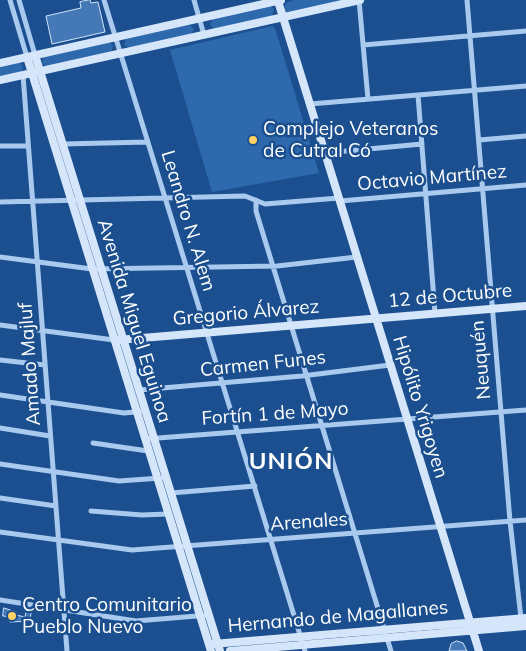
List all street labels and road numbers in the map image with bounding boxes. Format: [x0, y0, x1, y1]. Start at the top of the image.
street label: Leandro N. Alem [156, 148, 220, 294]
street label: Octavio Martínez [356, 160, 508, 196]
street label: Avenida Miguel Eguinoa [92, 216, 176, 426]
street label: 12 de Octubre [387, 279, 513, 313]
street label: Gregorio Álvarez [172, 295, 320, 331]
street label: Amado Majluf [14, 302, 46, 426]
street label: Neuquén [466, 319, 496, 401]
street label: Hipólito Yrigoyen [387, 333, 453, 481]
street label: Carmen Funes [199, 346, 327, 382]
street label: Fortín 1 de Mayo [201, 397, 349, 431]
street label: Arenales [269, 508, 349, 536]
street label: Hernando de Magallanes [227, 596, 449, 638]

